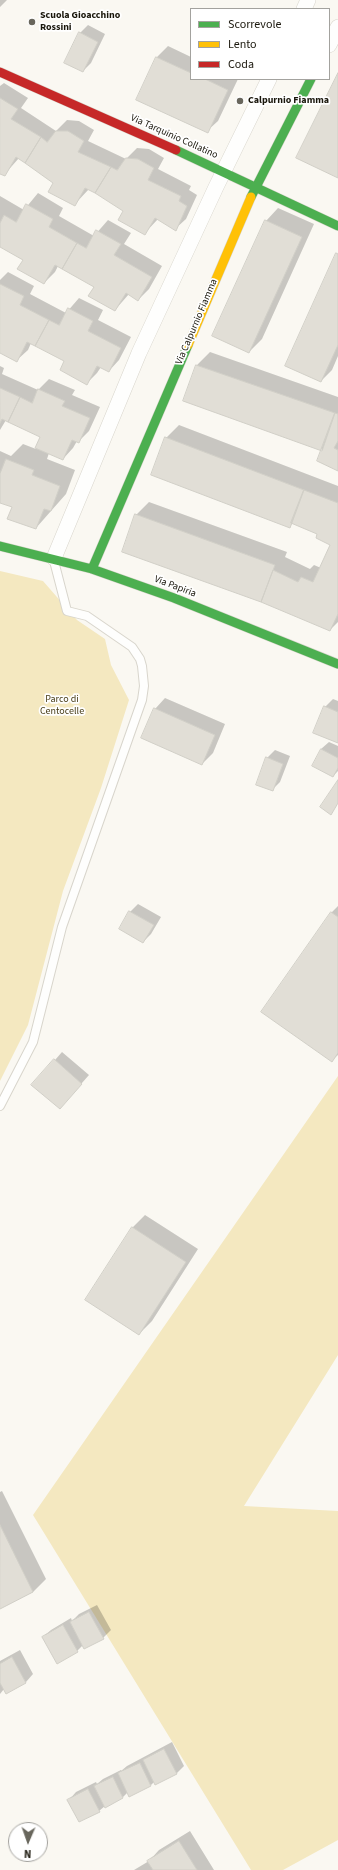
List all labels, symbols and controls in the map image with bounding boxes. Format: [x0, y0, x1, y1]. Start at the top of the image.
legend [190, 8, 330, 80]
place label: Scuola Gioacchino Rossini [40, 10, 120, 34]
text: Scorrevole [228, 16, 281, 33]
marker: Scuola Gioacchino Rossini [27, 17, 37, 27]
text: Lento [228, 36, 257, 53]
text: Coda [228, 56, 254, 73]
place label: Calpurnio Fiamma [248, 95, 329, 107]
marker: Calpurnio Fiamma [235, 96, 245, 106]
street label: Via Tarquinio Collatino [128, 112, 220, 162]
street label: Via Calpurnio Fiamma [174, 277, 220, 367]
street label: Via Papiria [152, 574, 198, 600]
park label: Parco di Centocelle [40, 694, 84, 718]
north arrow [8, 1822, 48, 1862]
text: N [24, 1846, 32, 1861]

